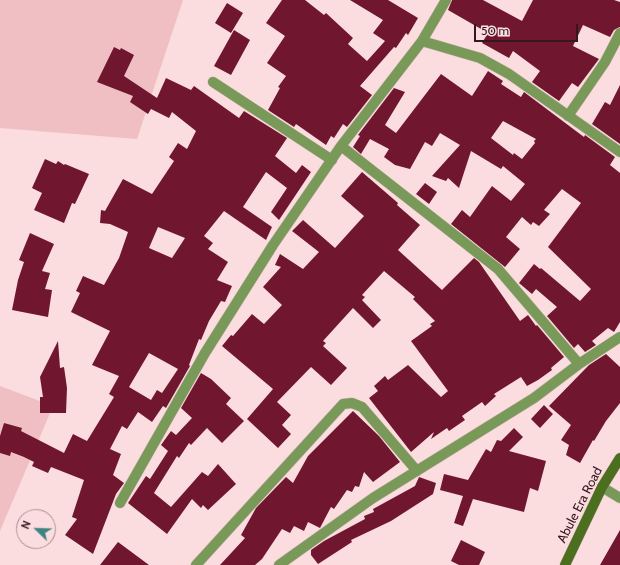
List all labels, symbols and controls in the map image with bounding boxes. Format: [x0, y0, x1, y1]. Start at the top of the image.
scale bar [476, 16, 580, 42]
text: 50 m [481, 23, 509, 38]
street label: Abule Era Road [554, 464, 606, 546]
north arrow [16, 509, 56, 549]
text: N [18, 518, 34, 531]

